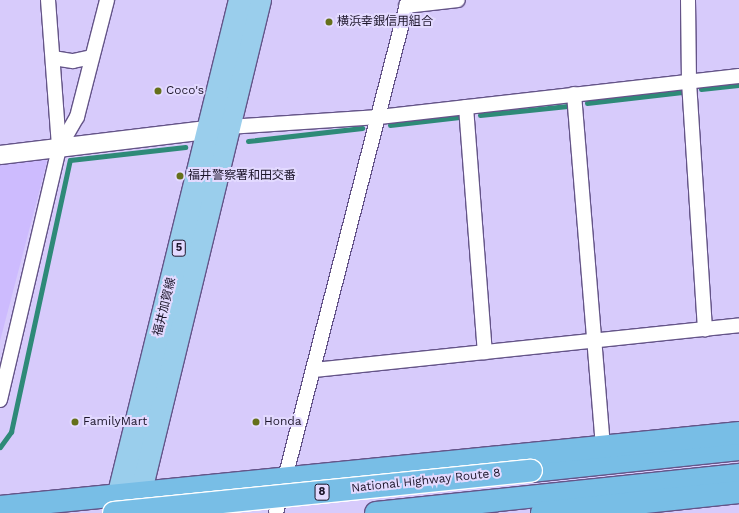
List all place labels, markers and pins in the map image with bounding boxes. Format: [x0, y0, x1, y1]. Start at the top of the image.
place label: 横浜幸銀信用組合 [337, 15, 433, 29]
marker: 横浜幸銀信用組合 [324, 17, 334, 27]
place label: Coco's [166, 84, 204, 98]
marker: Coco's [153, 86, 163, 96]
place label: 福井警察署和田交番 [188, 169, 296, 183]
marker: 福井警察署和田交番 [175, 171, 185, 181]
place label: FamilyMart [83, 415, 147, 429]
place label: Honda [264, 415, 302, 429]
marker: FamilyMart [70, 417, 80, 427]
marker: Honda [251, 417, 261, 427]

